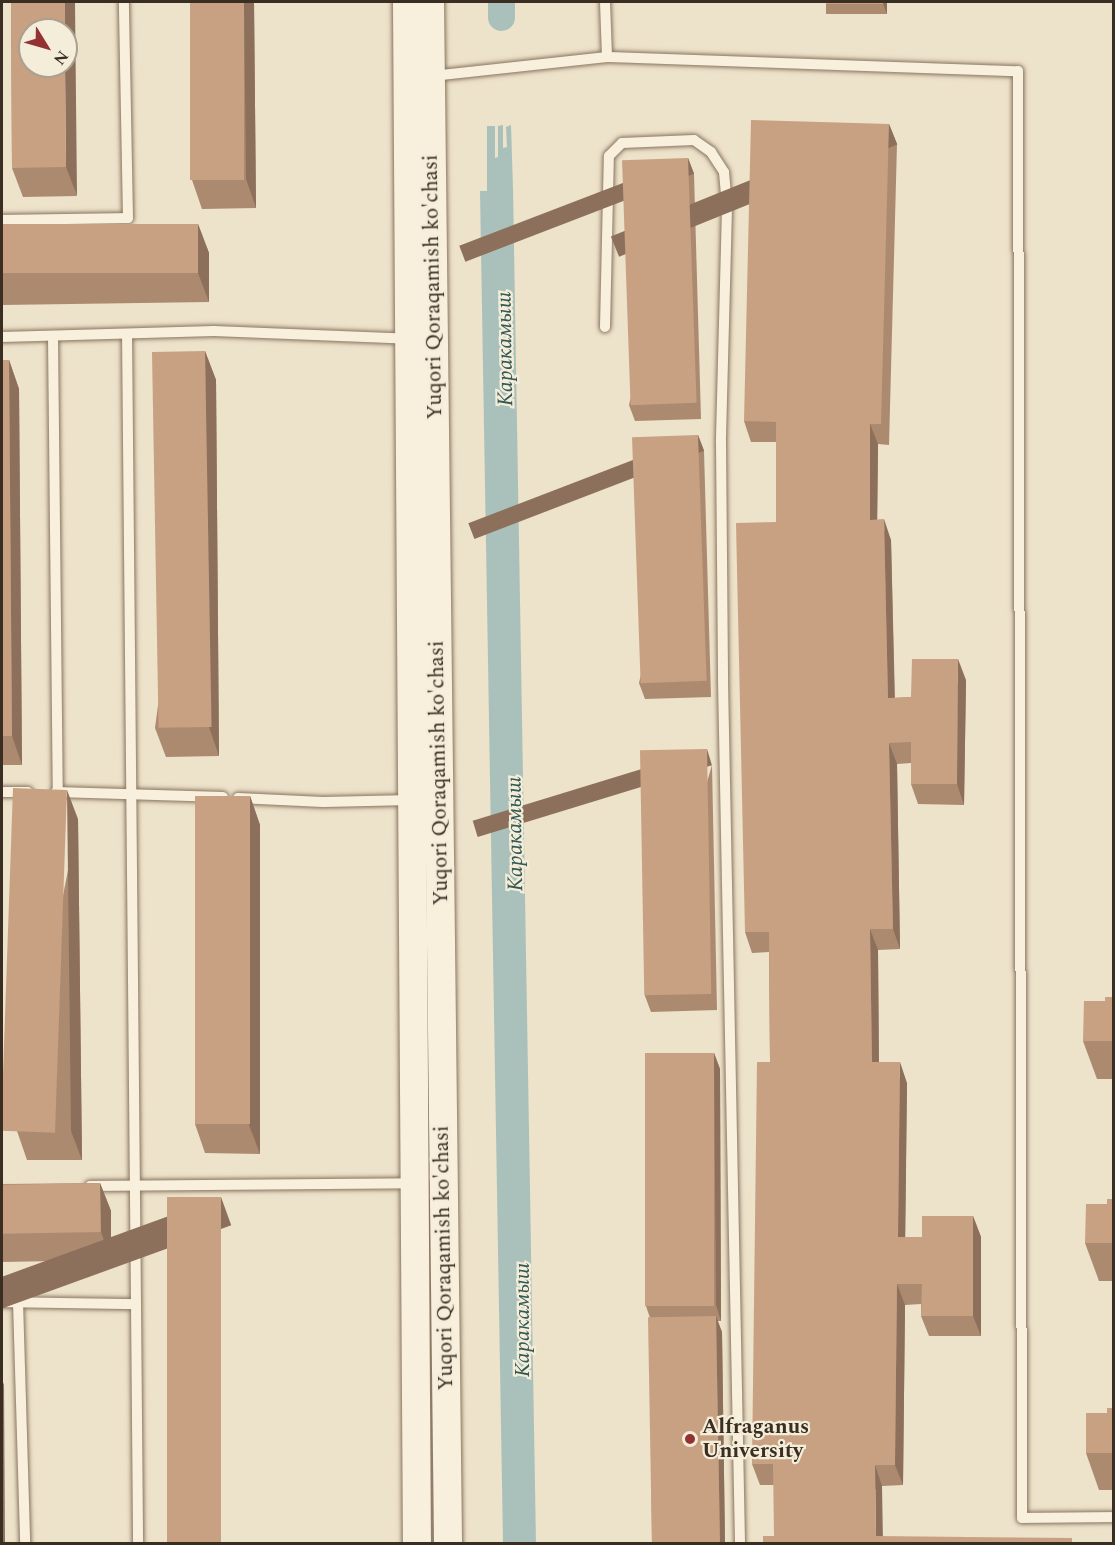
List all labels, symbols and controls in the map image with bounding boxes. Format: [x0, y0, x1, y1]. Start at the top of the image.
north arrow [18, 18, 78, 78]
text: N [47, 45, 74, 70]
street label: Yuqori Qoraqamish ko'chasi [418, 154, 448, 420]
water label: Каракамыш [491, 291, 519, 407]
street label: Yuqori Qoraqamish ko'chasi [424, 640, 454, 906]
water label: Каракамыш [501, 776, 529, 892]
street label: Yuqori Qoraqamish ko'chasi [429, 1125, 459, 1391]
water label: Каракамыш [510, 1263, 536, 1377]
place label: Alfraganus University [702, 1414, 809, 1464]
marker: Alfraganus University [683, 1432, 697, 1446]

